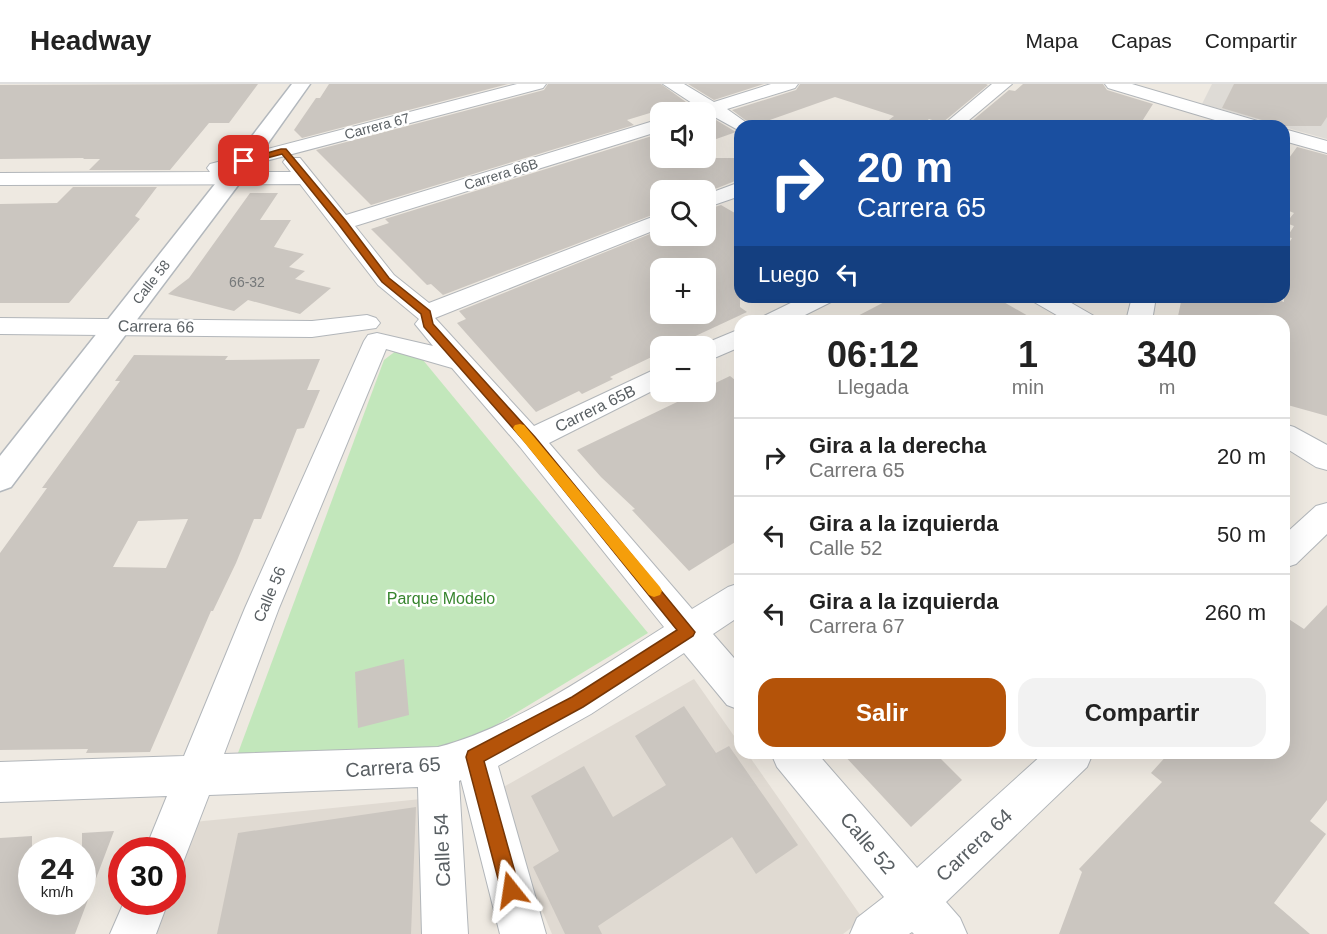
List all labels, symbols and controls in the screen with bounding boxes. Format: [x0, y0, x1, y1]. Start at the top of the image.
text: Headway [30, 25, 151, 56]
text: Mapa [1026, 29, 1078, 52]
text: Capas [1111, 29, 1172, 52]
text: Compartir [1205, 29, 1297, 52]
map controls [650, 102, 716, 402]
button: sound [650, 102, 716, 168]
street label: Carrera 67 [343, 110, 412, 142]
pin [218, 135, 269, 186]
icon: arrive [227, 144, 260, 177]
icon: right [758, 144, 836, 222]
text: 20 m [857, 144, 953, 191]
street label: Carrera 66B [462, 155, 540, 193]
button: search [650, 180, 716, 246]
text: Carrera 65 [857, 193, 986, 223]
street label: Calle 58 [129, 257, 173, 307]
button: + [650, 258, 716, 324]
icon: left [831, 258, 864, 291]
text: Luego [758, 262, 819, 287]
house number: 66-32 [229, 274, 265, 290]
street label: Carrera 66 [118, 317, 194, 336]
text: 06:12 [827, 334, 919, 375]
text: 1 [1018, 334, 1038, 375]
text: 340 [1137, 334, 1197, 375]
button: − [650, 336, 716, 402]
text: Llegada [837, 376, 909, 398]
text: min [1012, 376, 1044, 398]
text: m [1159, 376, 1175, 398]
street label: Carrera 65B [552, 382, 638, 435]
text: Gira a la derecha [809, 433, 986, 458]
icon: right [758, 441, 791, 474]
text: 20 m [1217, 444, 1266, 469]
text: Carrera 65 [809, 459, 905, 481]
text: Gira a la izquierda [809, 511, 999, 536]
icon: left [758, 519, 791, 552]
text: 50 m [1217, 522, 1266, 547]
text: Calle 52 [809, 537, 882, 559]
street label: Calle 56 [250, 564, 289, 625]
text: Gira a la izquierda [809, 589, 999, 614]
park label: Parque Modelo [387, 590, 495, 607]
icon: left [758, 597, 791, 630]
text: 260 m [1205, 600, 1266, 625]
text: Carrera 67 [809, 615, 905, 637]
button: Salir [758, 678, 1006, 747]
button: Compartir [1018, 678, 1266, 747]
street label: Carrera 65 [345, 753, 441, 781]
street label: Carrera 64 [932, 804, 1016, 886]
street label: Calle 52 [836, 808, 900, 878]
street label: Calle 54 [430, 813, 454, 887]
speed limit sign: 30 [108, 837, 186, 915]
text: 24 [40, 852, 74, 885]
position arrow [479, 858, 543, 922]
text: km/h [41, 883, 73, 900]

